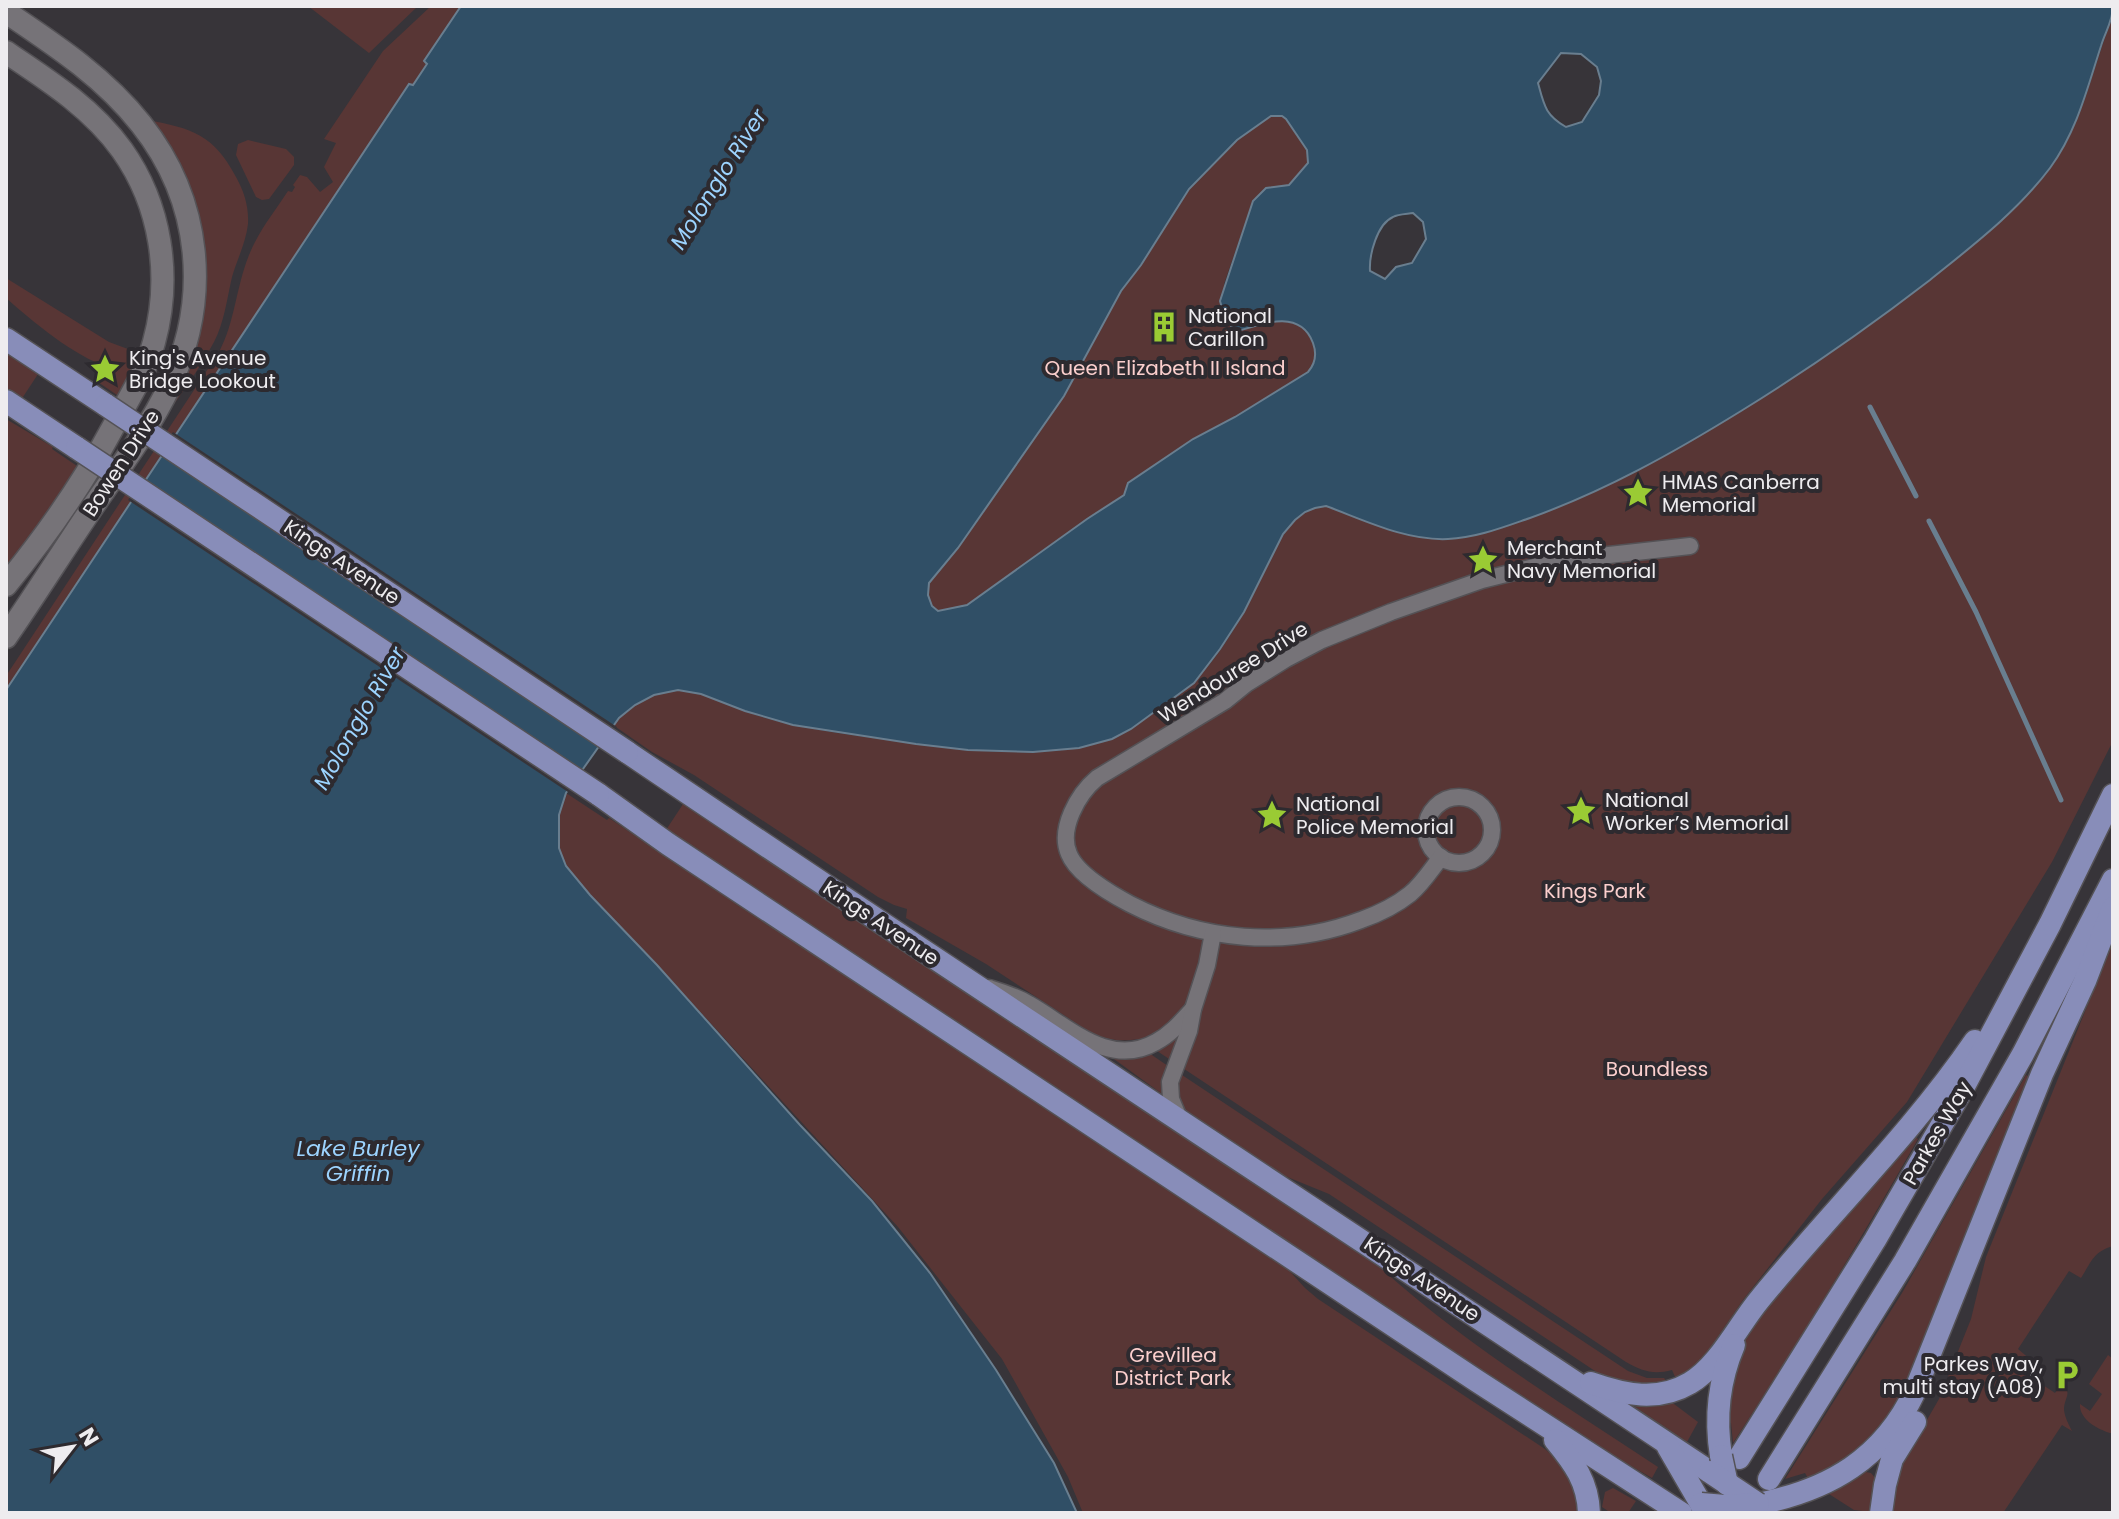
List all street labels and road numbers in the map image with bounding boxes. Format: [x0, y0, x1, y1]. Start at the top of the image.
street label: Bowen Drive [76, 404, 166, 522]
street label: Kings Avenue [279, 513, 405, 611]
street label: Wendouree Drive [1153, 615, 1313, 729]
street label: Kings Avenue [818, 874, 944, 972]
street label: Parkes Way [1896, 1076, 1978, 1190]
street label: Kings Avenue [1359, 1230, 1485, 1328]

